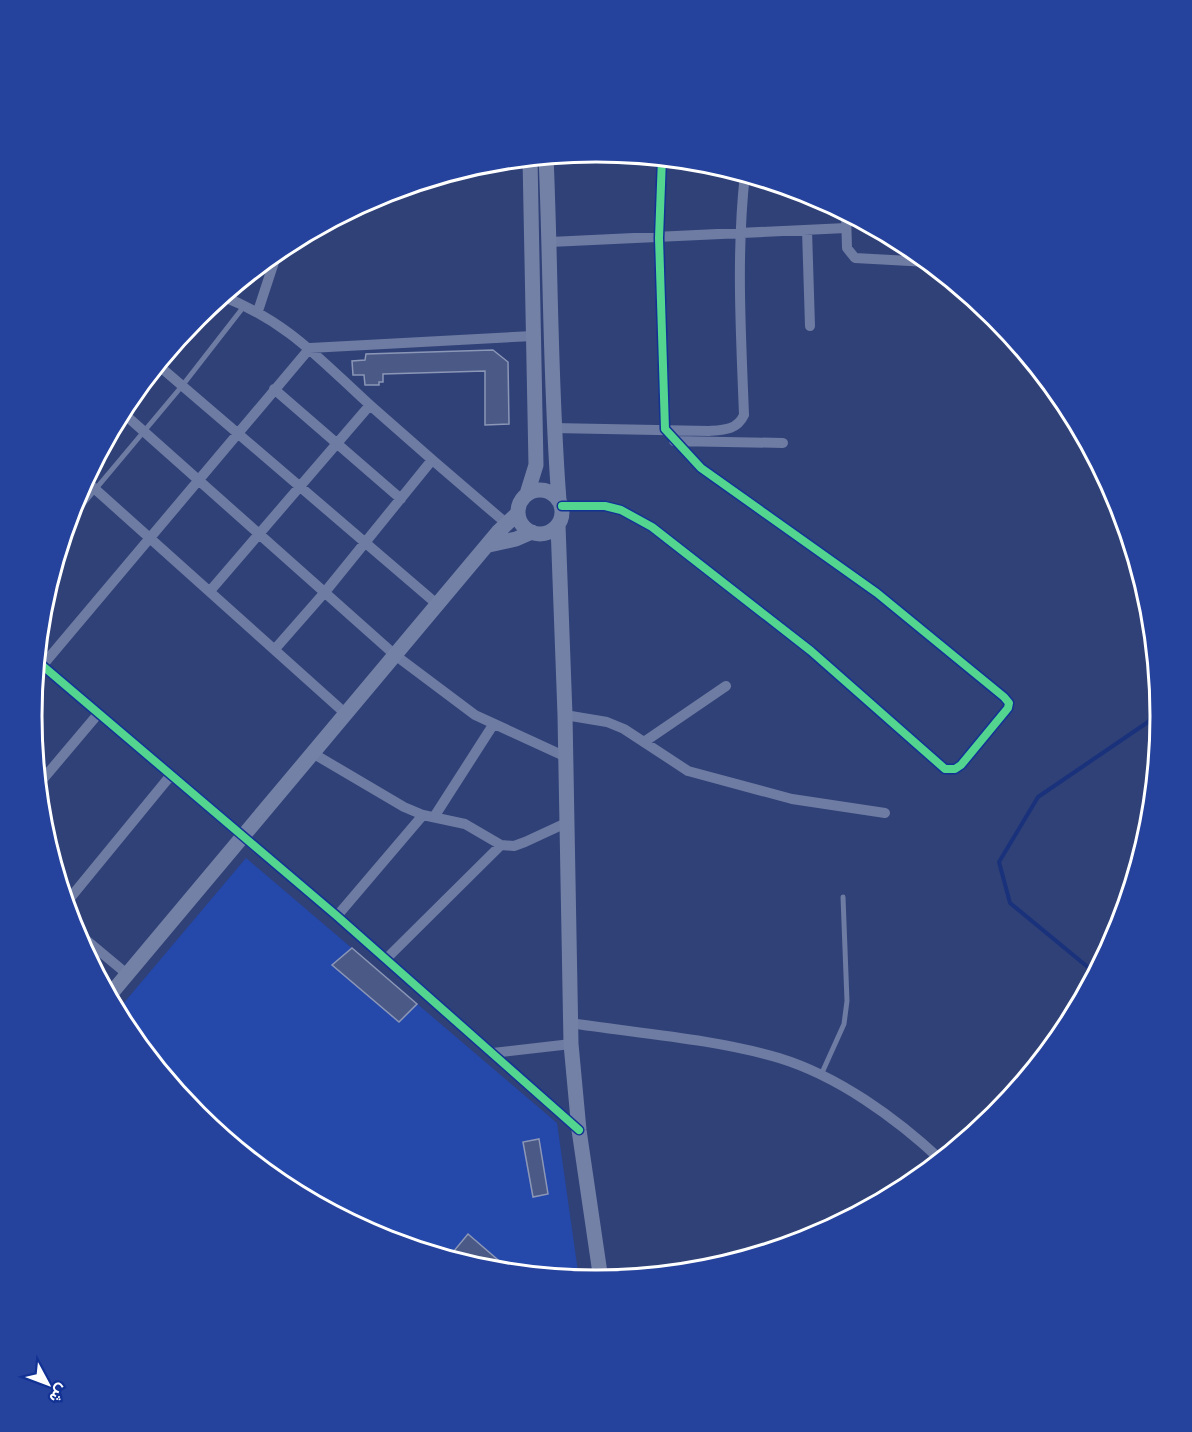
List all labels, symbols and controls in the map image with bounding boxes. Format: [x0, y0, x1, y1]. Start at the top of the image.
north arrow [18, 1354, 78, 1414]
text: ش [45, 1380, 71, 1406]

